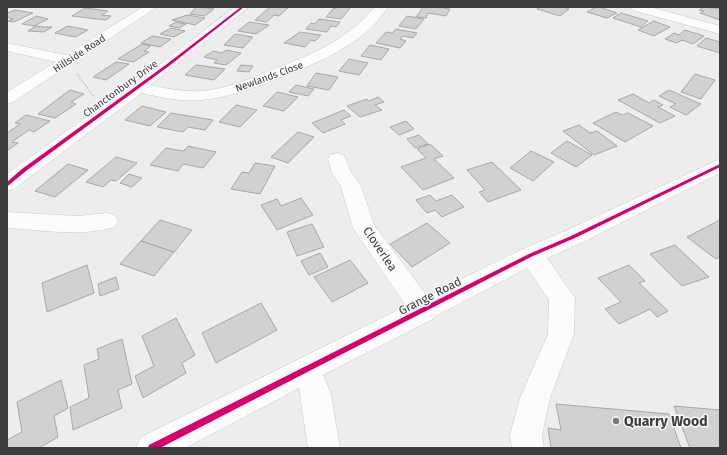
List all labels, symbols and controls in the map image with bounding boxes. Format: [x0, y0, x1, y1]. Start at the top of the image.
street label: Hillside Road [51, 32, 108, 75]
street label: Chanctonbury Drive [81, 58, 160, 120]
street label: Newlands Close [234, 59, 305, 95]
street label: Cloverlea [360, 224, 400, 274]
street label: Grange Road [396, 274, 464, 318]
place label: Quarry Wood [624, 413, 708, 430]
marker: Quarry Wood [611, 416, 621, 426]

